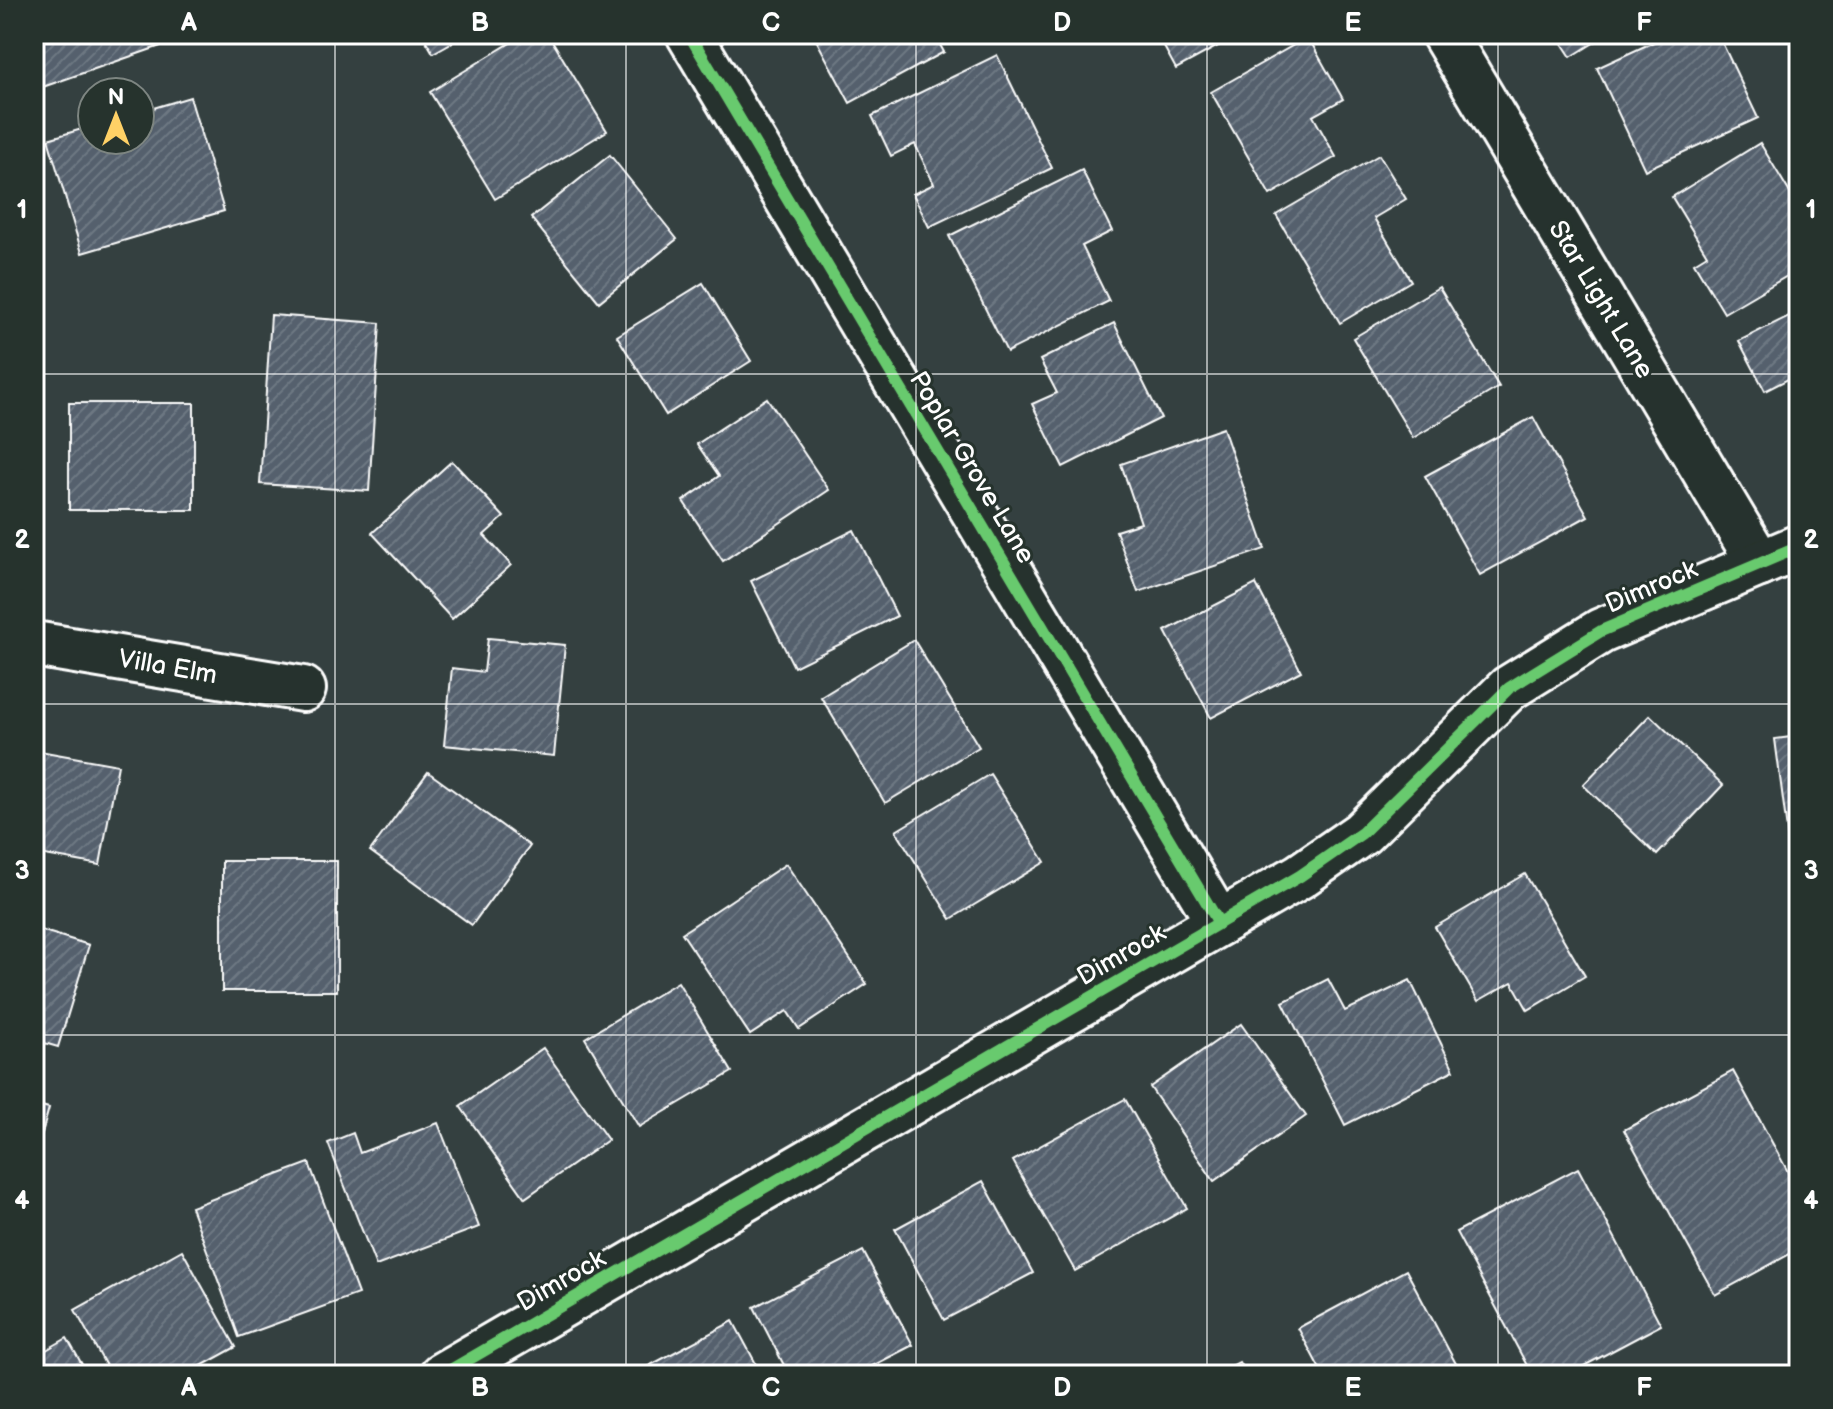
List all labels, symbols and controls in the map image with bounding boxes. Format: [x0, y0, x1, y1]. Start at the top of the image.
text: A [180, 8, 197, 39]
text: B [471, 8, 489, 39]
text: C [762, 8, 780, 39]
text: D [1053, 8, 1071, 39]
text: E [1345, 8, 1362, 39]
text: F [1636, 8, 1652, 39]
north arrow [76, 76, 156, 156]
text: N [108, 84, 124, 111]
text: 1 [17, 195, 27, 226]
text: 1 [1806, 195, 1816, 226]
street label: Star Light Lane [1541, 215, 1660, 384]
street label: Poplar Grove Lane [902, 366, 1041, 569]
text: 2 [14, 525, 30, 556]
text: 2 [1803, 525, 1819, 556]
street label: Dimrock [1601, 554, 1702, 621]
street label: Villa Elm [116, 644, 220, 691]
text: 3 [14, 856, 30, 887]
text: 3 [1803, 856, 1819, 887]
street label: Dimrock [1072, 918, 1172, 993]
text: 4 [14, 1186, 30, 1217]
text: 4 [1803, 1186, 1819, 1217]
street label: Dimrock [512, 1244, 612, 1319]
text: A [180, 1373, 197, 1404]
text: B [471, 1373, 489, 1404]
text: C [762, 1373, 780, 1404]
text: D [1053, 1373, 1071, 1404]
text: E [1345, 1373, 1362, 1404]
text: F [1636, 1373, 1652, 1404]

